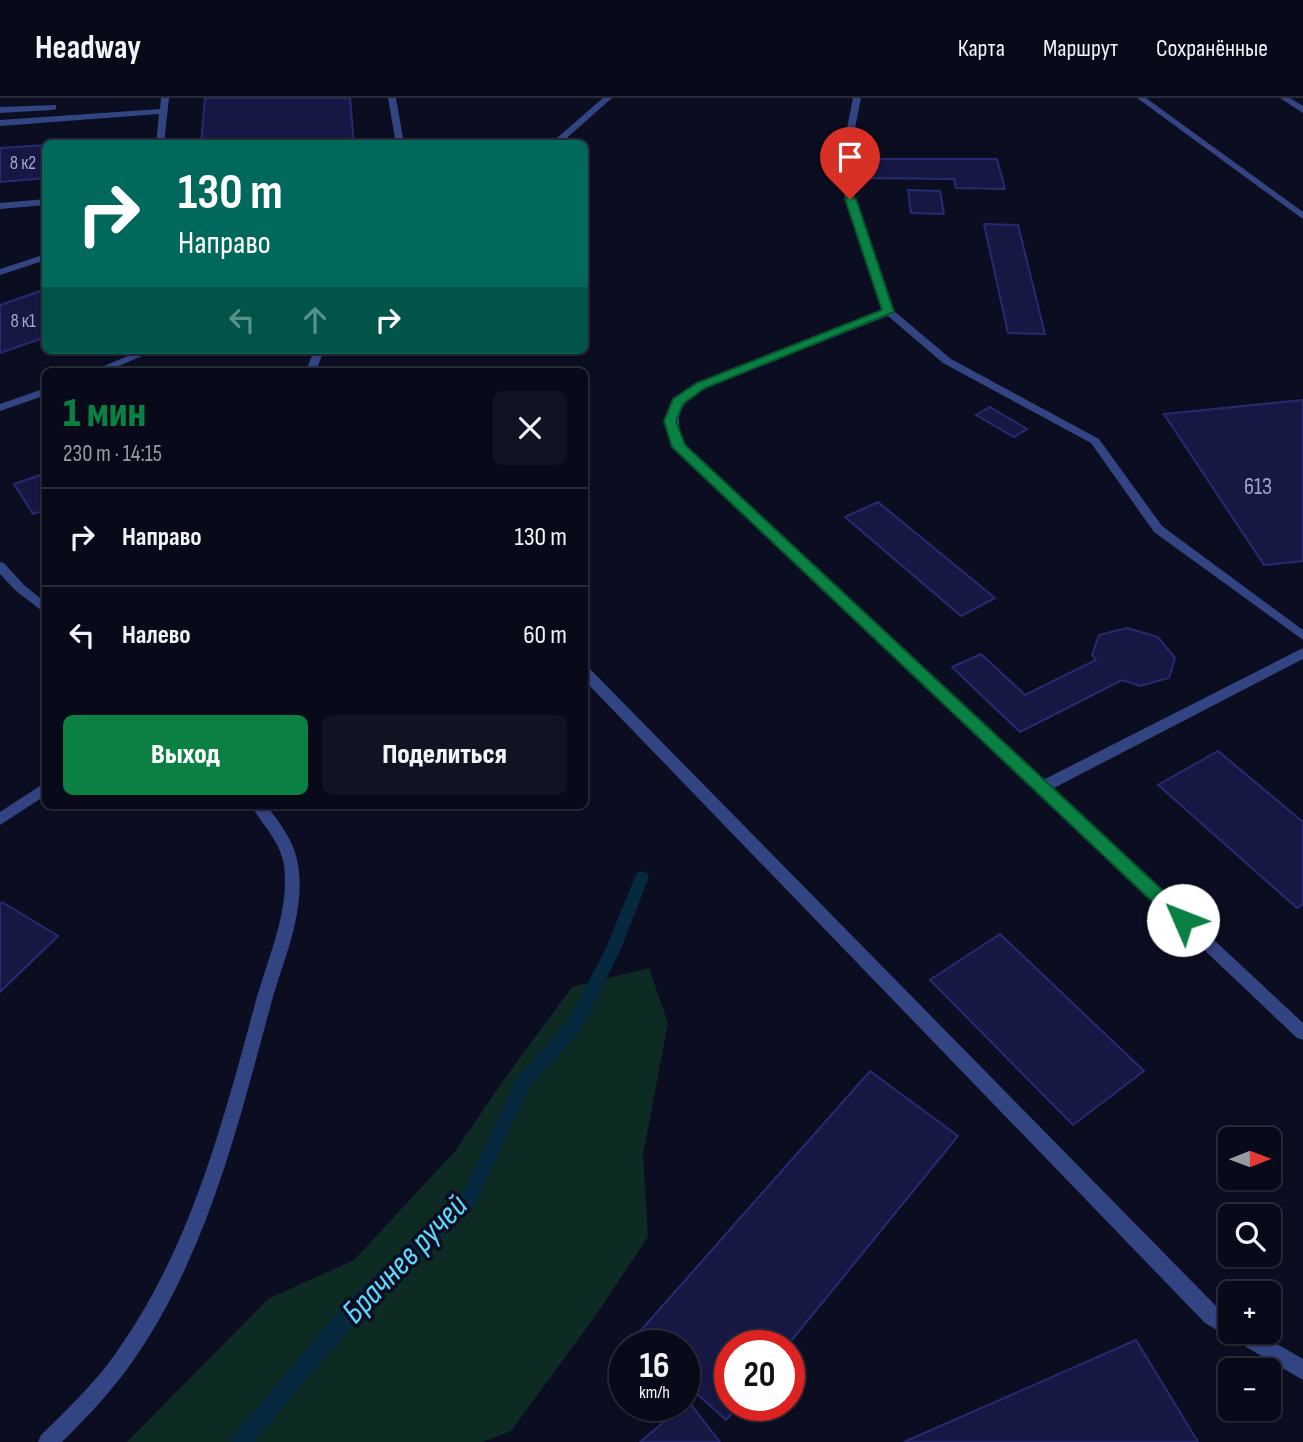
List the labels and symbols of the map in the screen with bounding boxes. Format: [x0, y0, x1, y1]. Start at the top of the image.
pin [820, 127, 880, 199]
house number: 8 к2 [10, 152, 36, 175]
house number: 8 к1 [10, 310, 36, 333]
house number: 61З [1244, 473, 1272, 501]
position arrow [1146, 883, 1220, 957]
north arrow [1218, 1127, 1281, 1190]
water label: Брачнев ручей [334, 1186, 477, 1332]
speed limit sign: 20 [714, 1330, 805, 1421]

